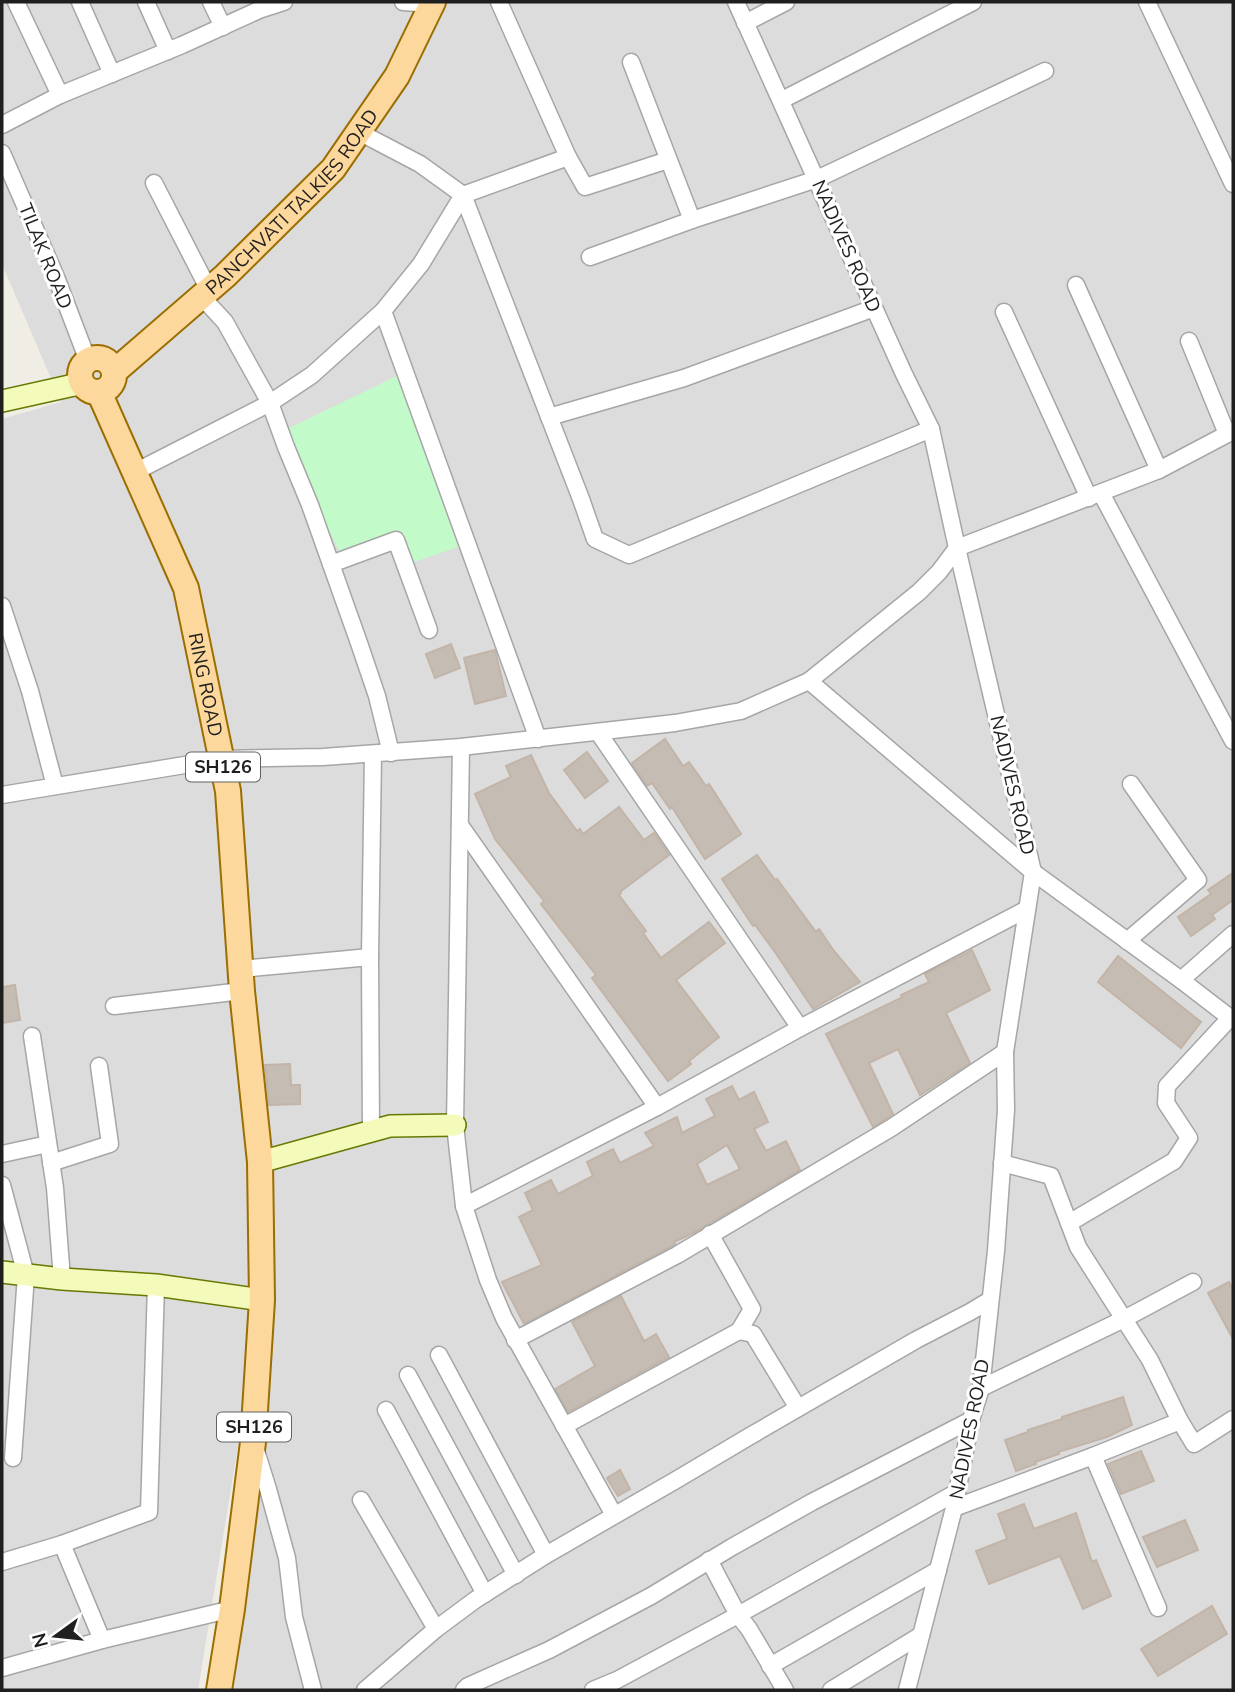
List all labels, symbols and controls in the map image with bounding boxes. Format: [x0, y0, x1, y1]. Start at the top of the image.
street label: PANCHVATI TALKIES ROAD [200, 104, 385, 301]
street label: NADIVES ROAD [805, 176, 887, 317]
street label: TILAK ROAD [12, 200, 78, 313]
street label: RING ROAD [182, 631, 228, 739]
street label: NADIVES ROAD [983, 713, 1041, 857]
road number: SH126 [186, 752, 260, 782]
street label: NADIVES ROAD [944, 1357, 996, 1502]
road number: SH126 [217, 1412, 291, 1442]
north arrow [21, 1601, 91, 1671]
text: N [26, 1630, 55, 1650]

